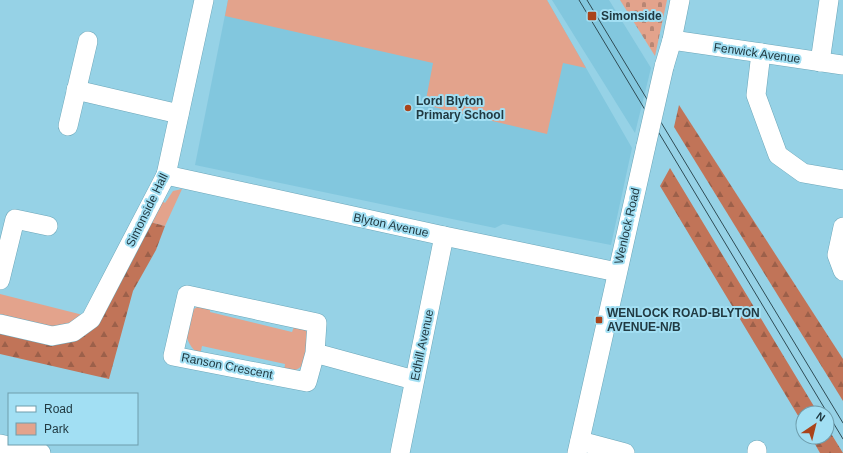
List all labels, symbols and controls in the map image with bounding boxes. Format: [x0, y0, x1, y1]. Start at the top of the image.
place label: Simonside [601, 9, 662, 23]
marker: Simonside [586, 10, 598, 22]
street label: Fenwick Avenue [713, 40, 801, 66]
place label: Lord Blyton Primary School [416, 94, 504, 122]
marker: Lord Blyton Primary School [403, 103, 413, 113]
street label: Simonside Hall [123, 171, 171, 249]
street label: Wenlock Road [611, 187, 643, 265]
street label: Blyton Avenue [352, 210, 430, 240]
place label: WENLOCK ROAD-BLYTON AVENUE-N/B [607, 306, 760, 334]
street label: Edhill Avenue [408, 308, 436, 382]
marker: WENLOCK ROAD-BLYTON AVENUE-N/B [594, 315, 604, 325]
street label: Ranson Crescent [180, 350, 274, 382]
legend [8, 393, 138, 445]
text: Road [44, 402, 73, 416]
north arrow [795, 405, 835, 445]
text: N [814, 410, 827, 424]
text: Park [44, 422, 70, 436]

